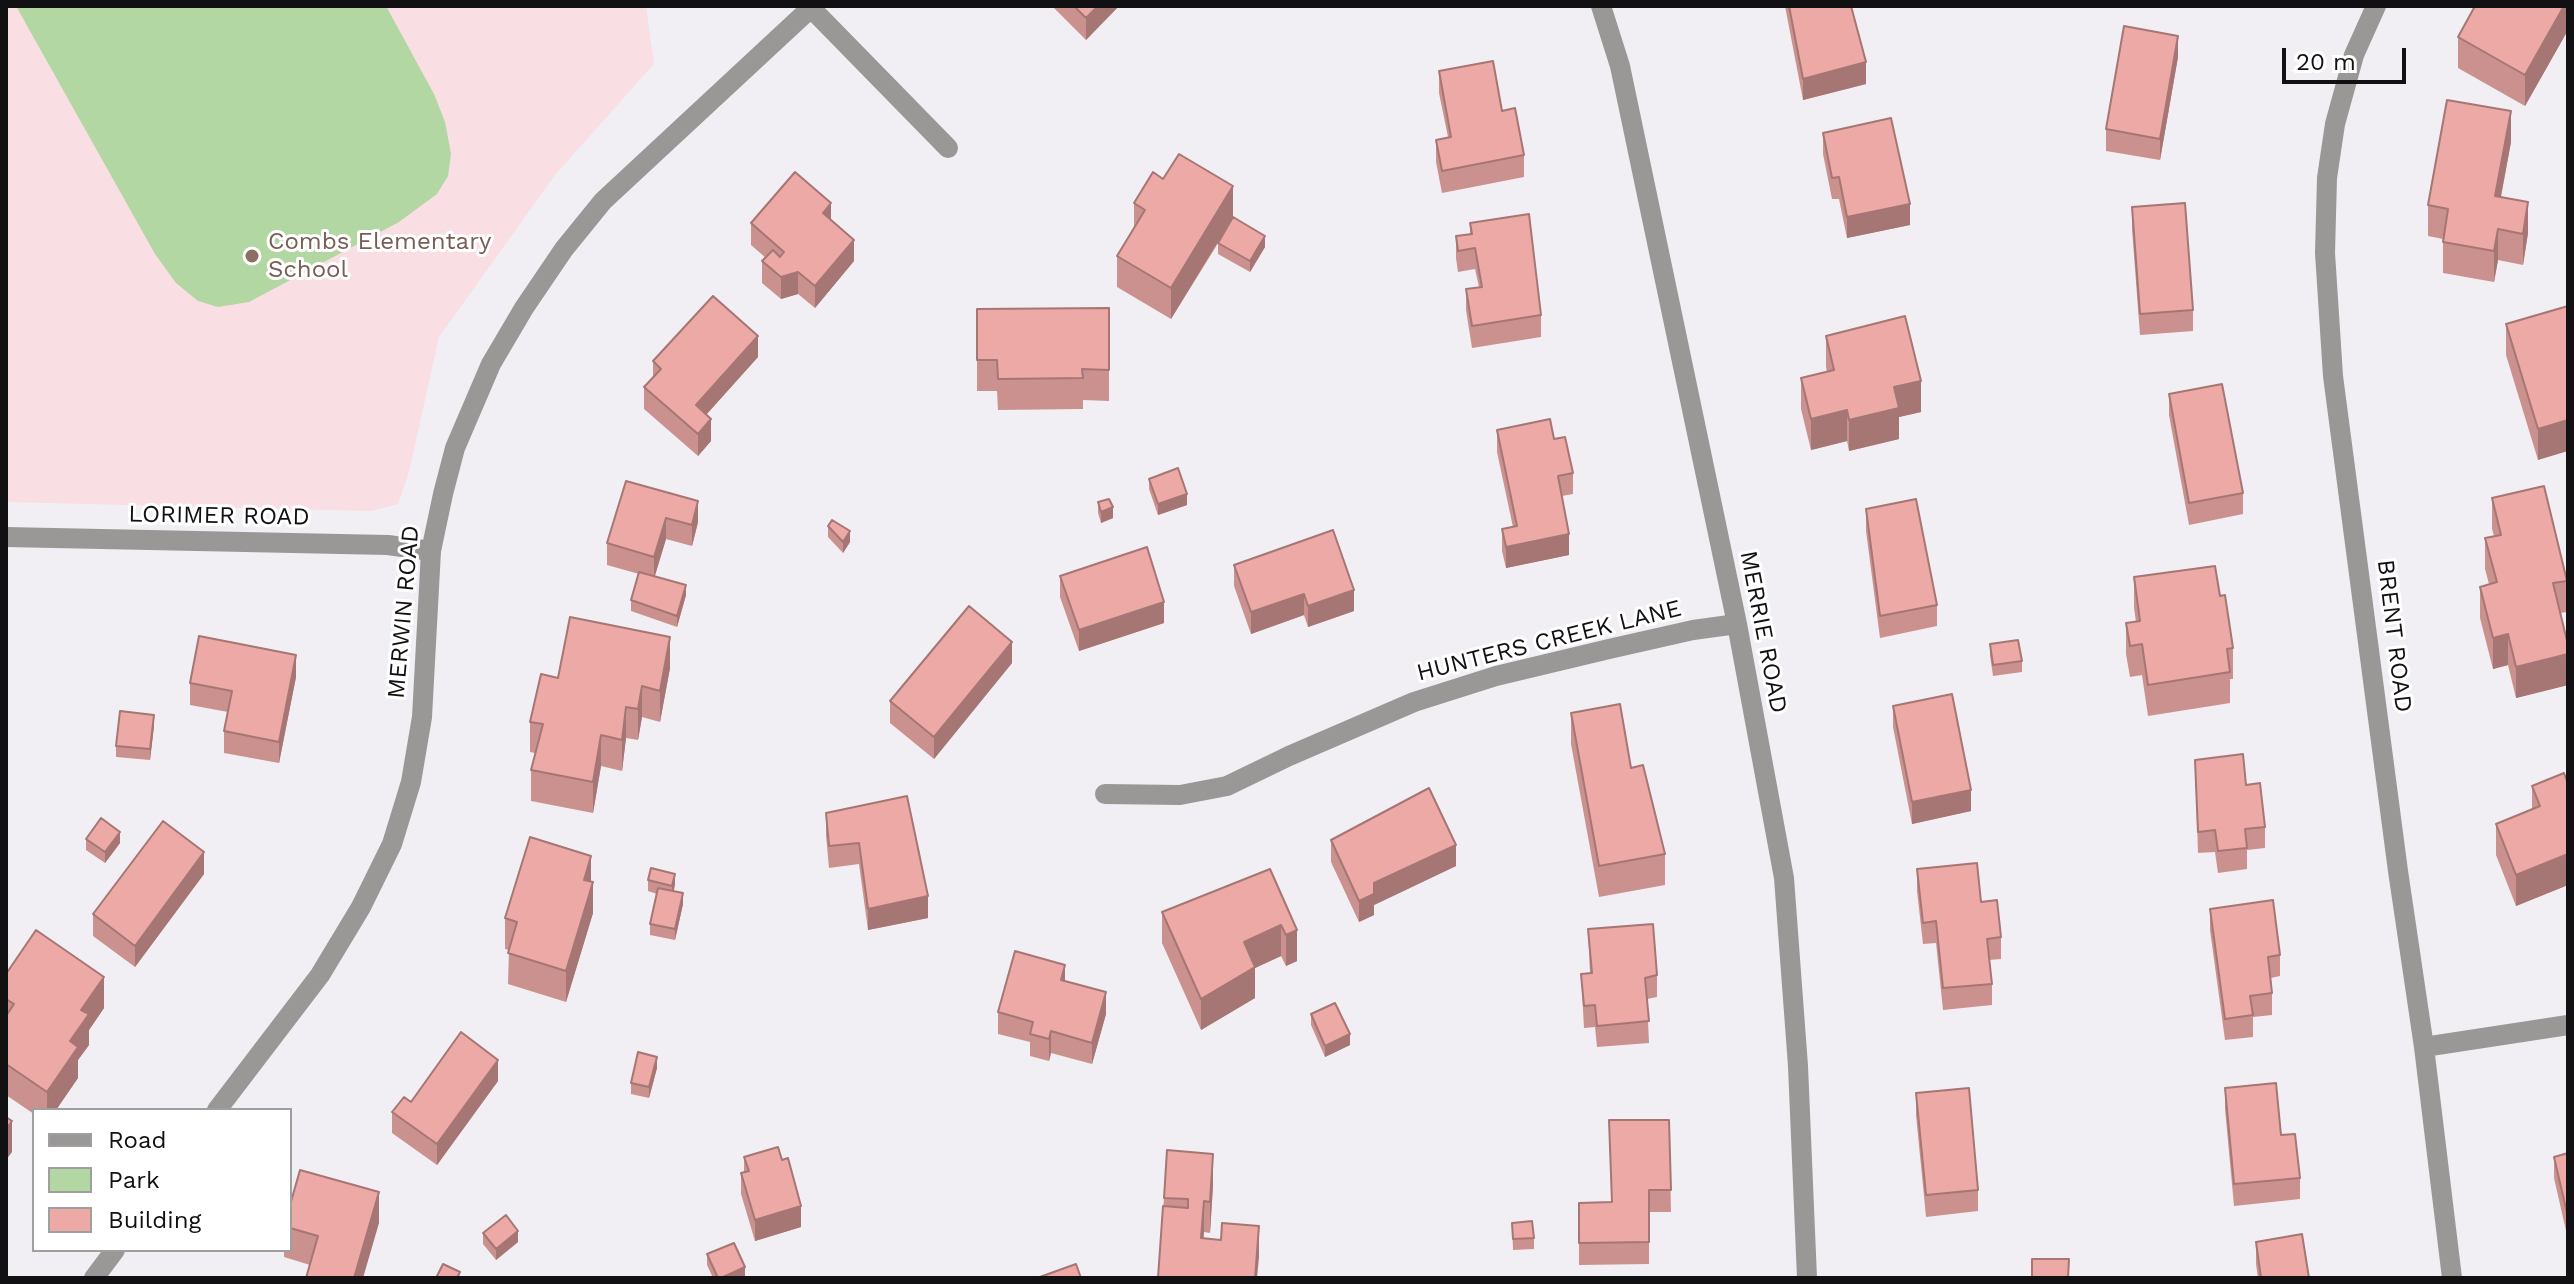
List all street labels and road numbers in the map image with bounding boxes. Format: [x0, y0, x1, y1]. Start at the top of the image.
street label: LORIMER ROAD [128, 500, 310, 532]
street label: MERWIN ROAD [382, 524, 426, 700]
street label: MERRIE ROAD [1733, 548, 1793, 716]
street label: BRENT ROAD [2370, 558, 2418, 714]
street label: HUNTERS CREEK LANE [1414, 594, 1684, 688]

